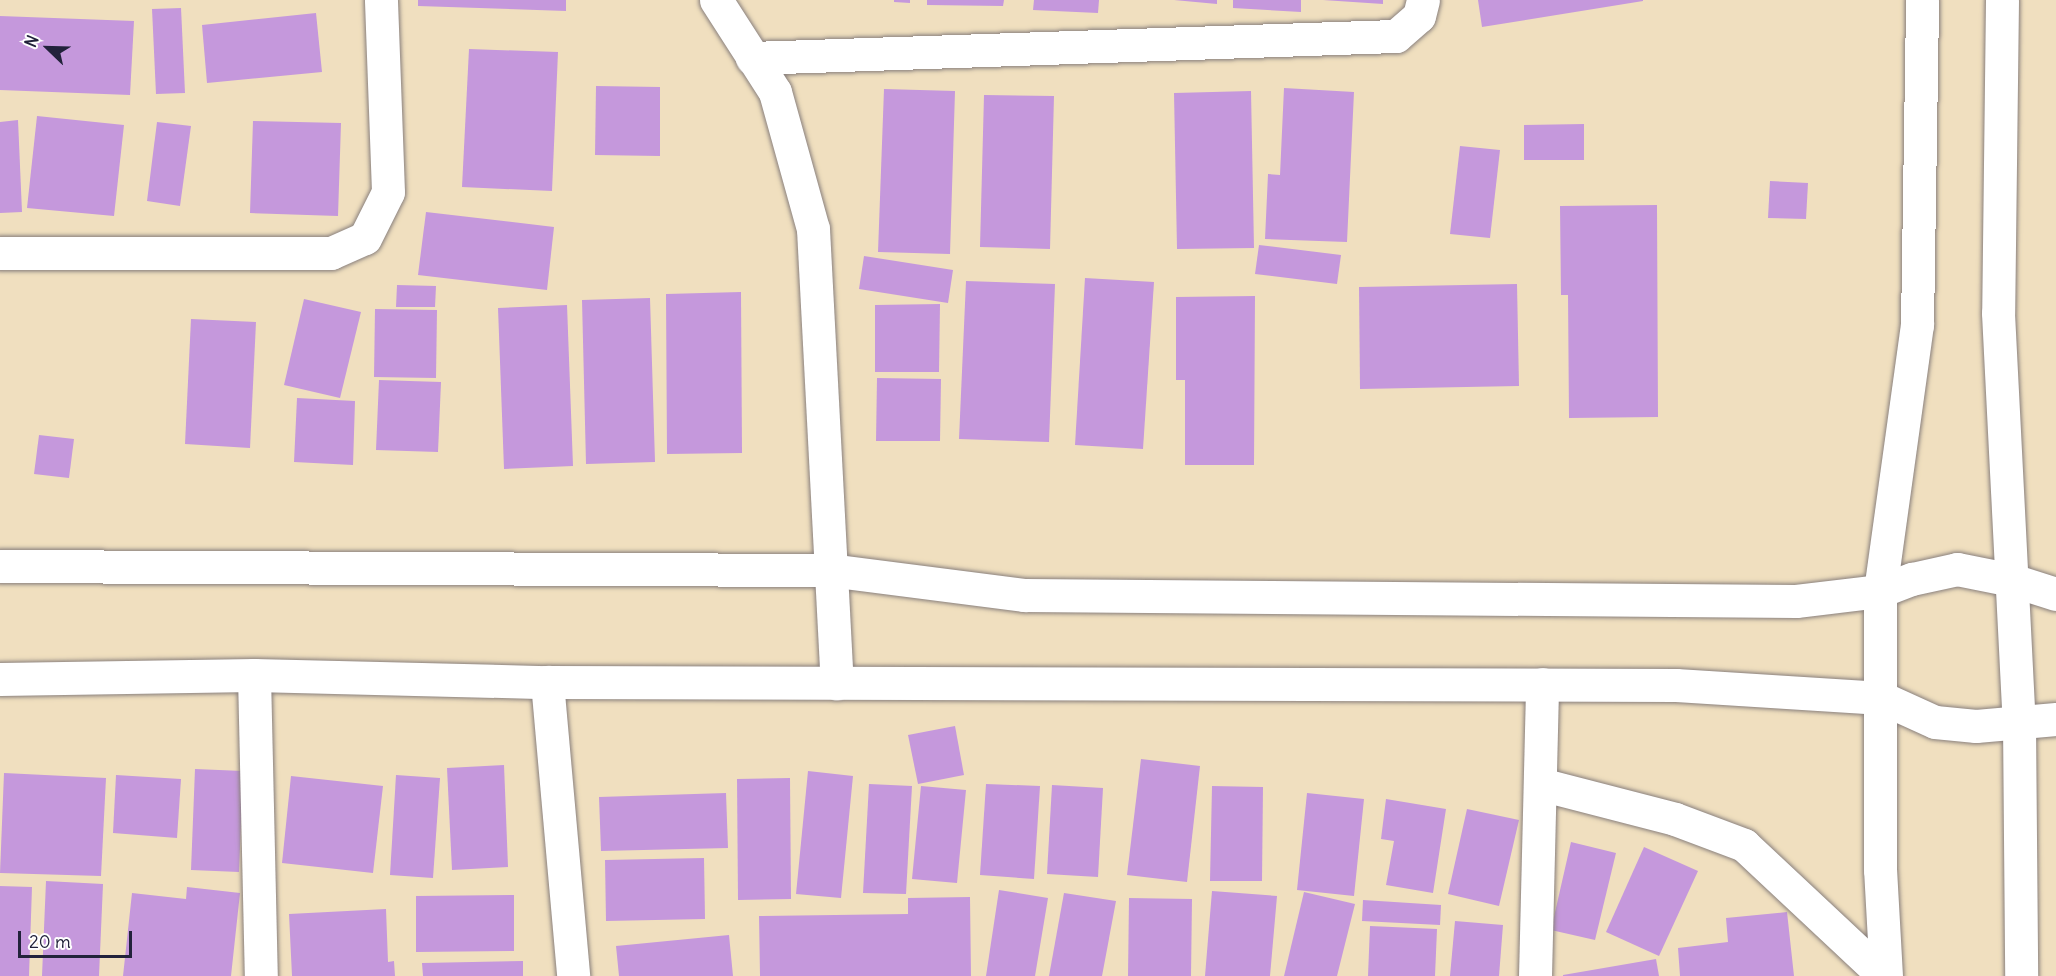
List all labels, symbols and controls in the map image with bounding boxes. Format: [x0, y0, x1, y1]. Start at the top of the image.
north arrow [18, 18, 78, 78]
text: N [20, 32, 43, 50]
scale bar [21, 919, 135, 957]
text: 20 m [29, 930, 71, 953]

